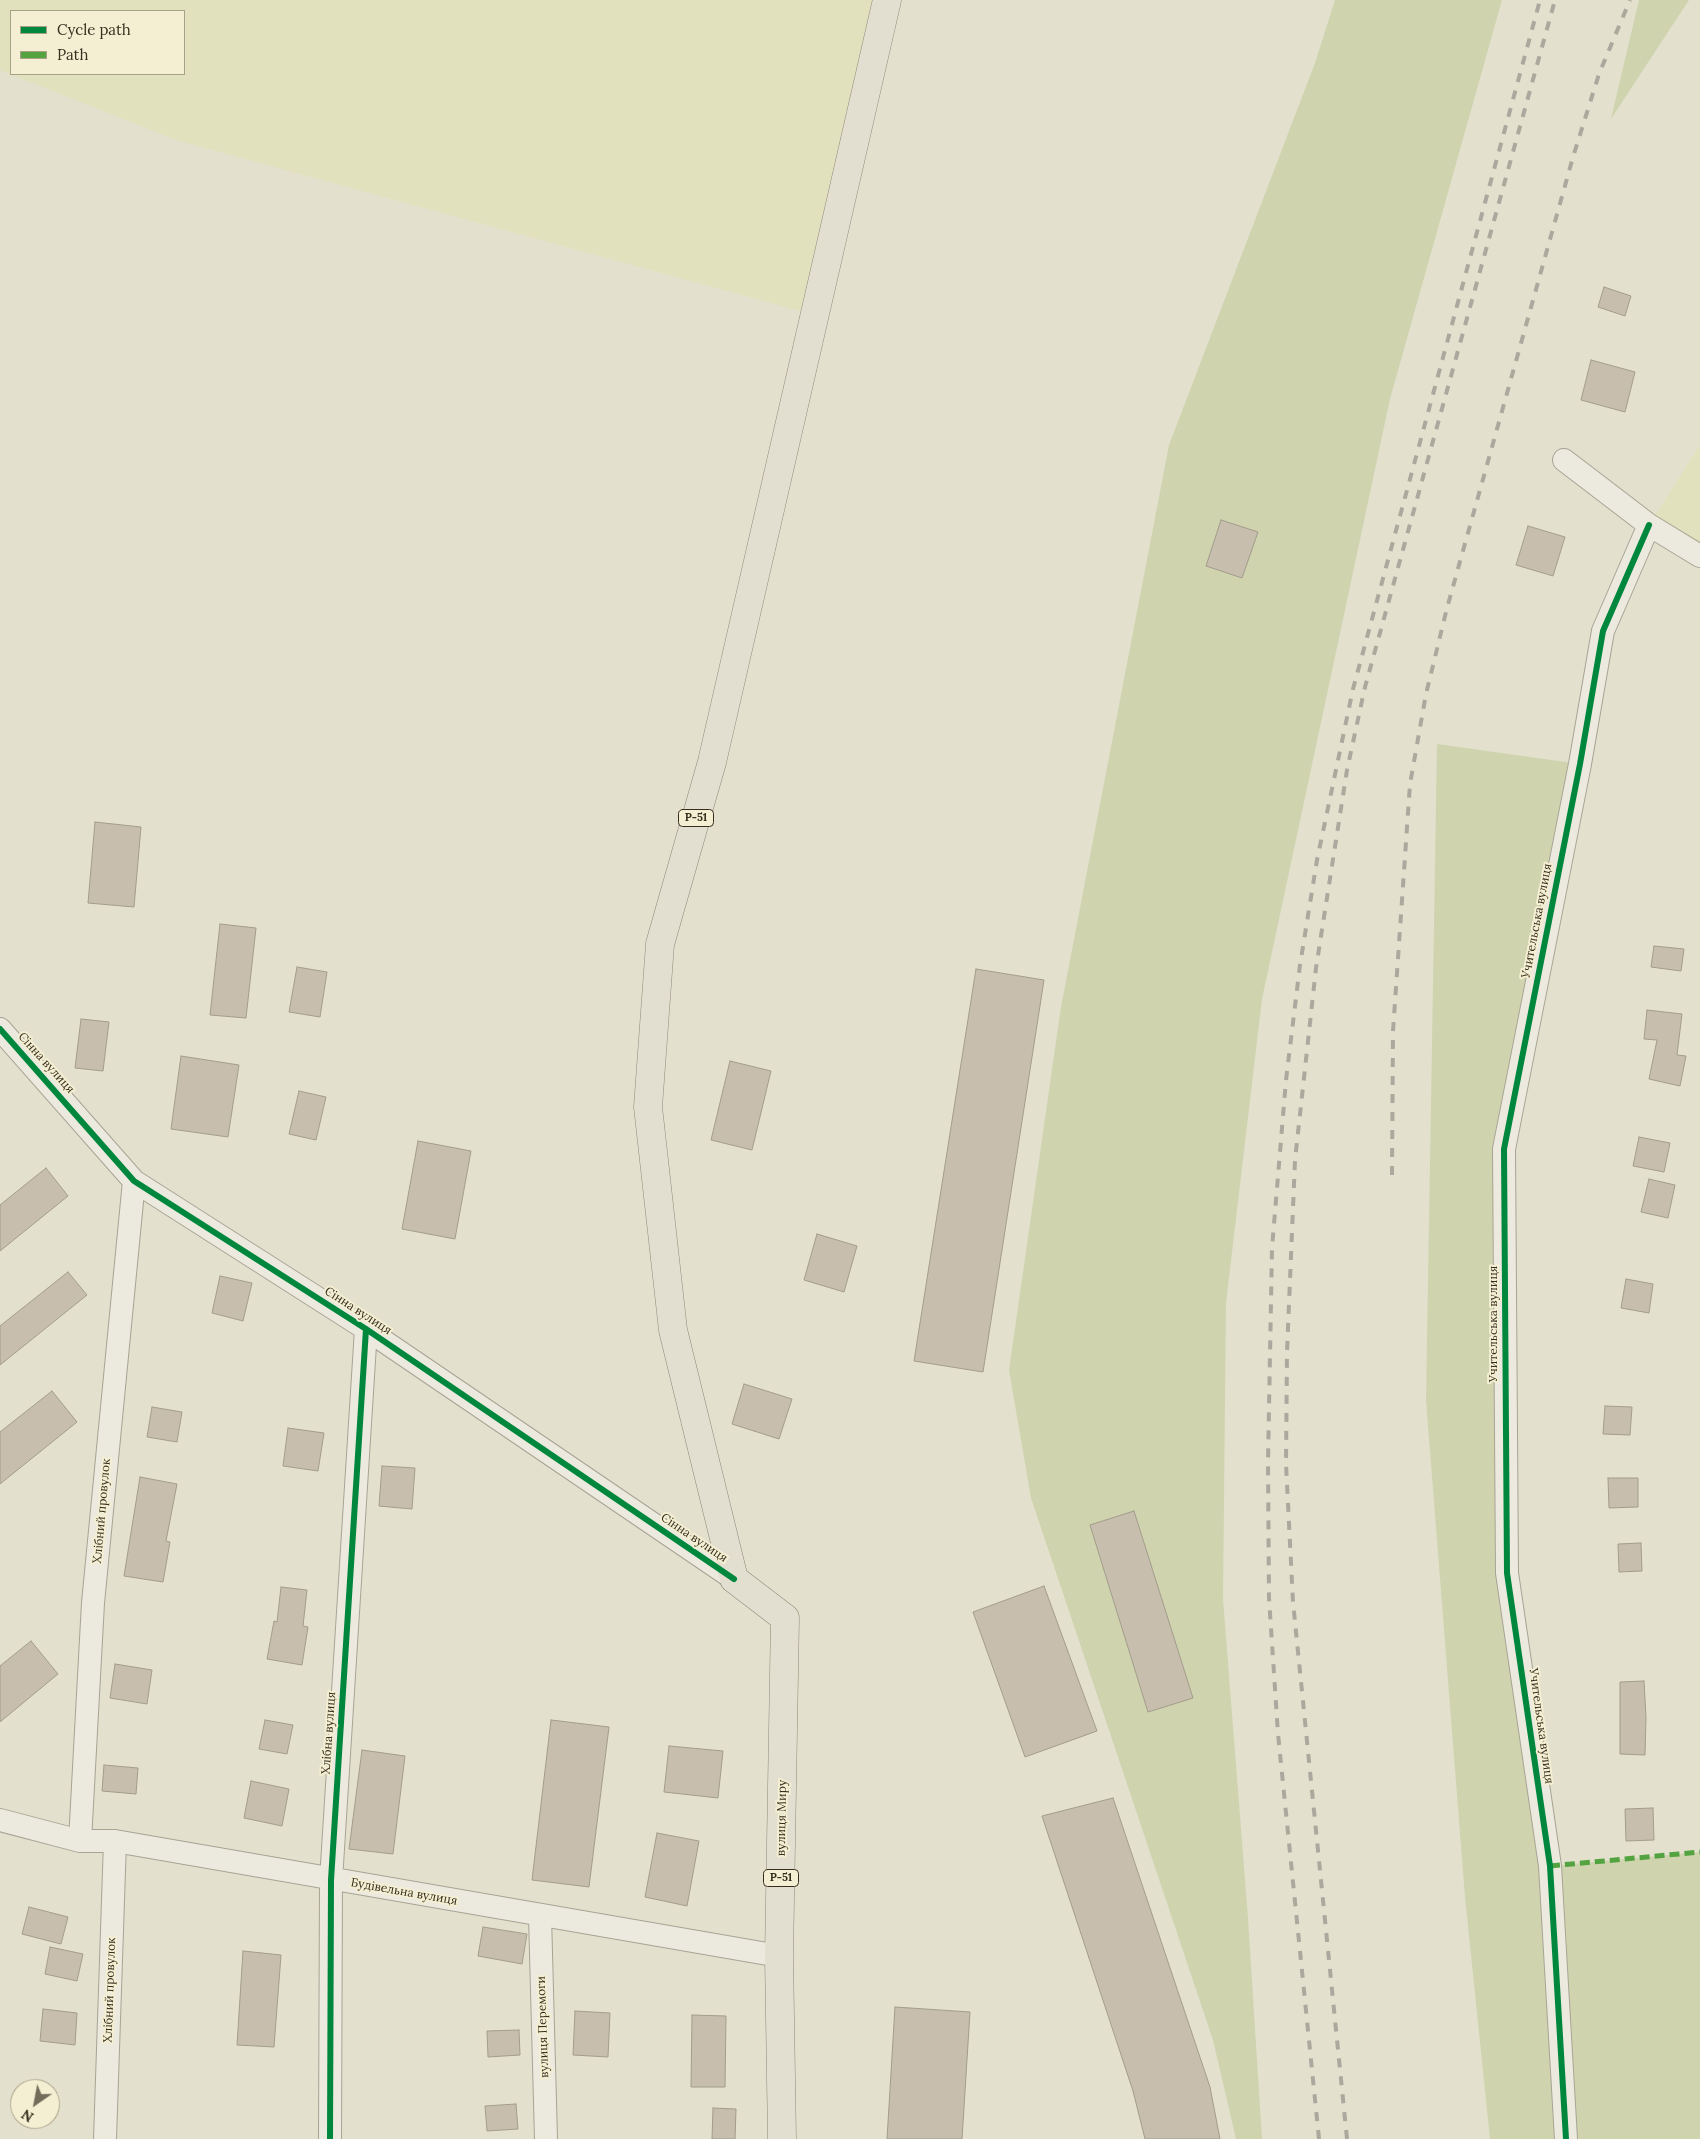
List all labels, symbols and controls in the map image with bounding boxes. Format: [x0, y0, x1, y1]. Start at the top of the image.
legend [10, 10, 185, 75]
text: Cycle path [57, 20, 131, 39]
text: Path [57, 45, 88, 64]
road number: Р-51 [678, 810, 714, 826]
street label: Учительська вулиця [1519, 862, 1555, 980]
street label: Сінна вулиця [15, 1030, 77, 1096]
street label: Учительська вулиця [1487, 1266, 1501, 1382]
street label: Сінна вулиця [322, 1284, 394, 1338]
street label: Хлібний провулок [90, 1458, 114, 1564]
street label: Сінна вулиця [658, 1510, 730, 1566]
street label: Учительська вулиця [1526, 1667, 1556, 1785]
street label: Хлібна вулиця [319, 1691, 339, 1775]
street label: вулиця Миру [774, 1780, 790, 1856]
road number: Р-51 [764, 1870, 798, 1886]
street label: Будівельна вулиця [350, 1876, 458, 1908]
street label: Хлібний провулок [101, 1937, 119, 2043]
street label: вулиця Перемоги [534, 1976, 552, 2078]
north arrow [10, 2079, 60, 2129]
text: N [18, 2105, 37, 2126]

